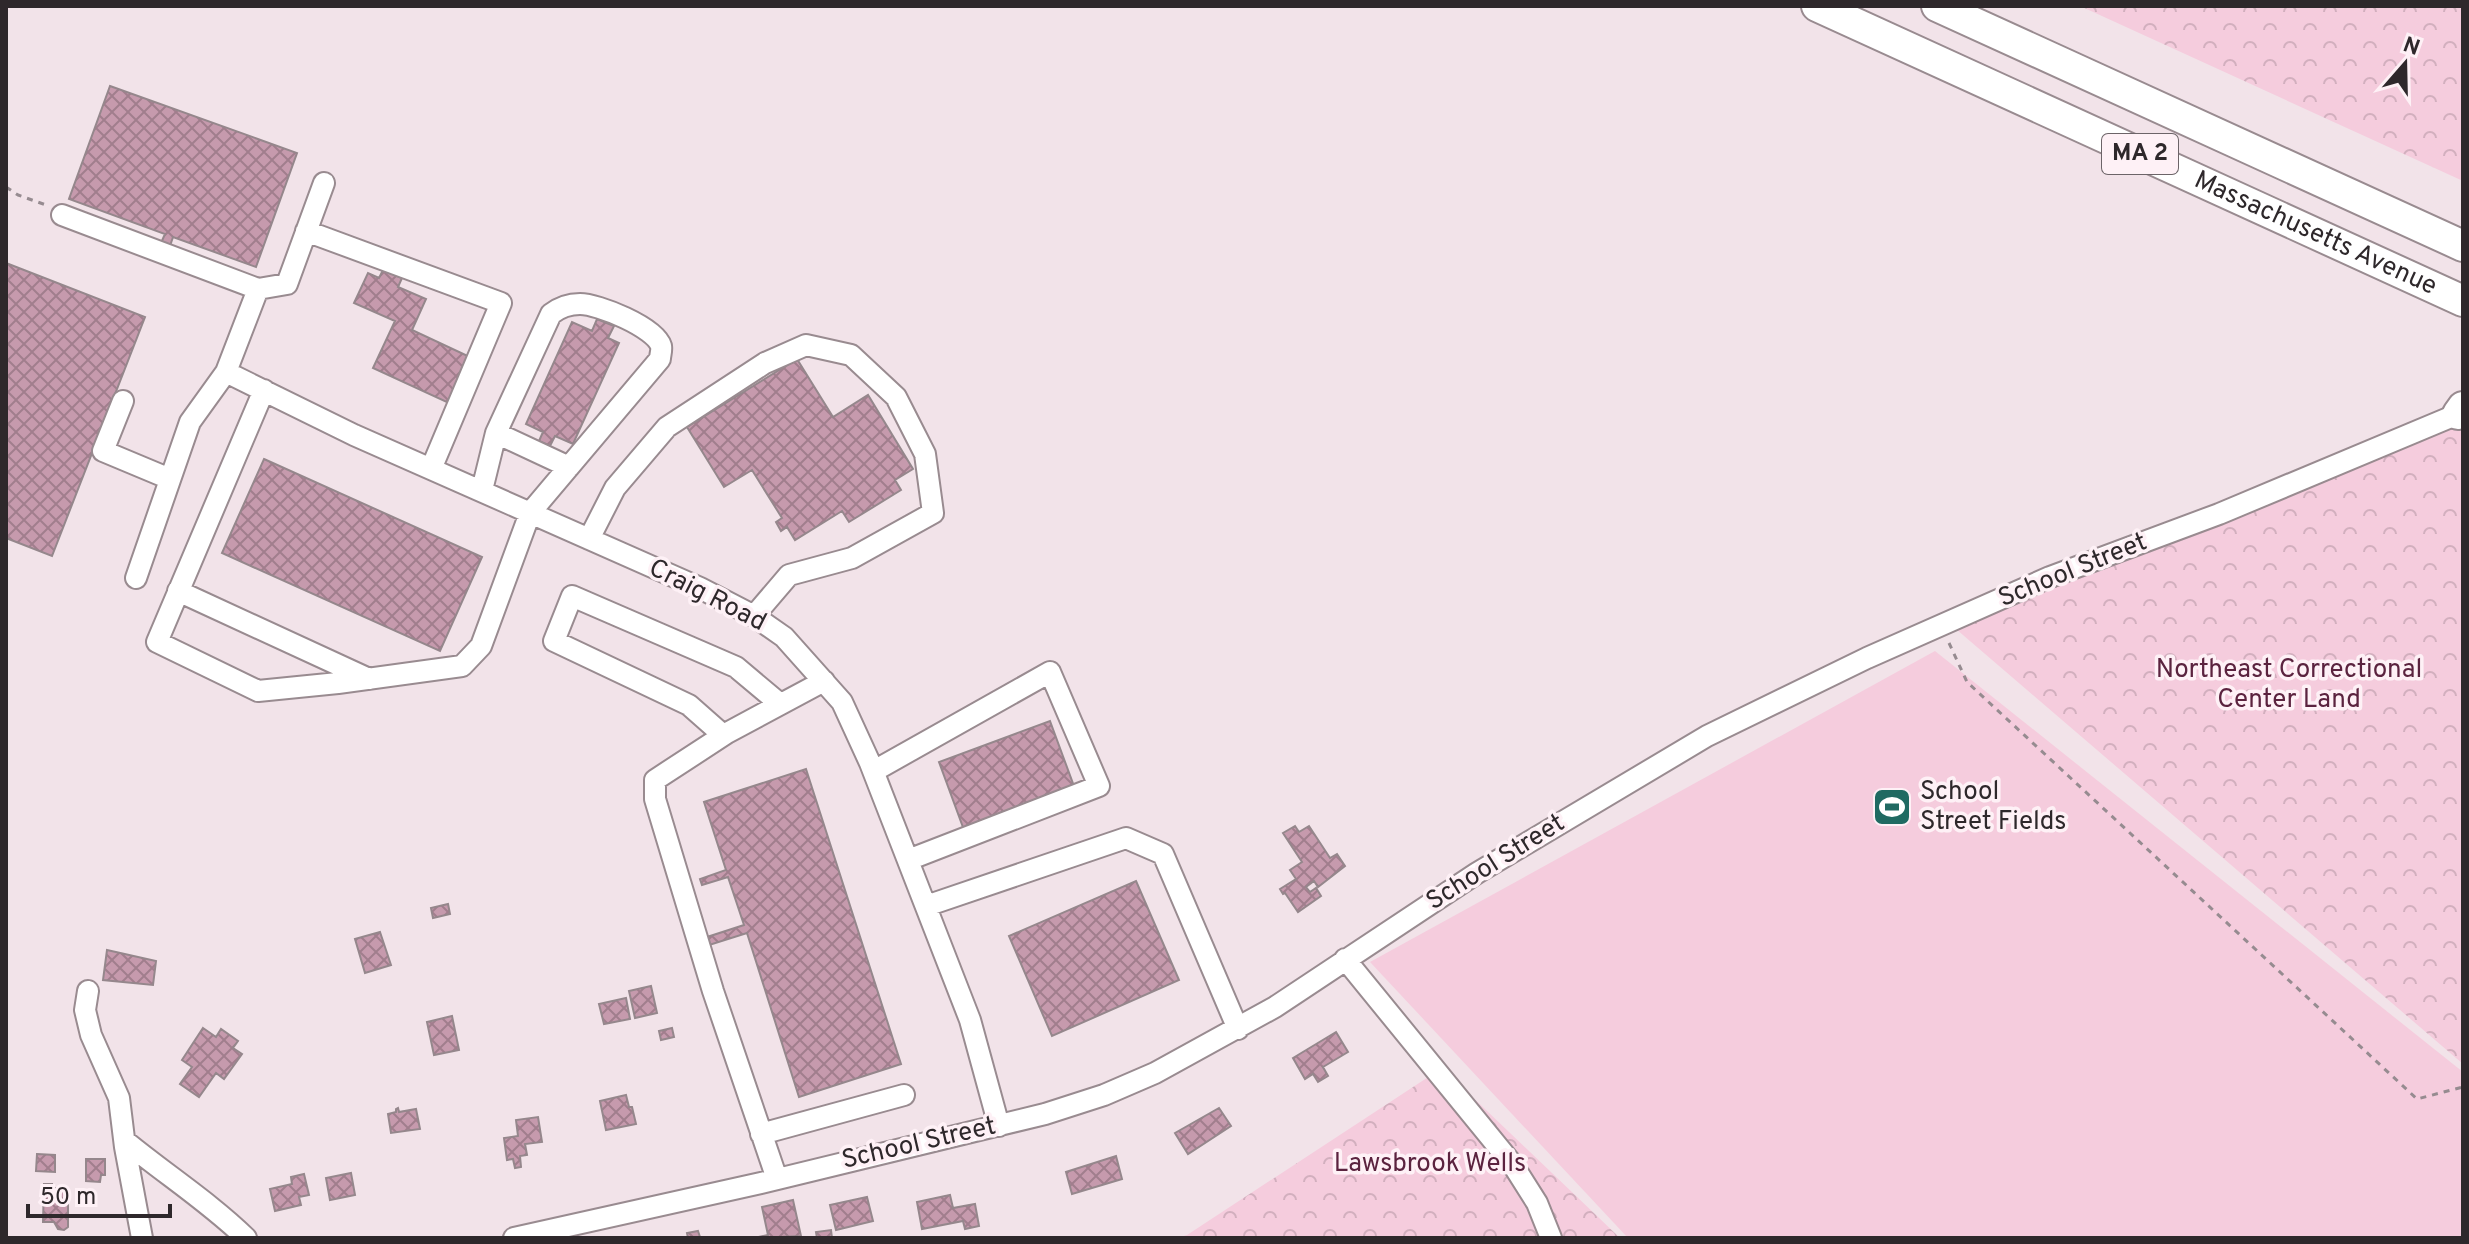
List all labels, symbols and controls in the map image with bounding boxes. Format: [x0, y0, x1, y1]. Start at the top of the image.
north arrow [2365, 24, 2445, 104]
text: N [2399, 32, 2423, 63]
road number: MA 2 [2102, 134, 2178, 174]
street label: Massachusetts Avenue [2189, 164, 2442, 303]
street label: School Street [1994, 526, 2152, 616]
street label: Craig Road [643, 552, 771, 640]
park label: Northeast Correctional Center Land [2156, 654, 2422, 717]
place label: School Street Fields [1920, 776, 2067, 839]
sports icon: School Street Fields [1871, 786, 1913, 828]
street label: School Street [1421, 807, 1571, 919]
street label: School Street [839, 1110, 999, 1178]
park label: Lawsbrook Wells [1334, 1148, 1526, 1181]
scale bar [28, 1168, 170, 1218]
text: 50 m [40, 1183, 96, 1213]

